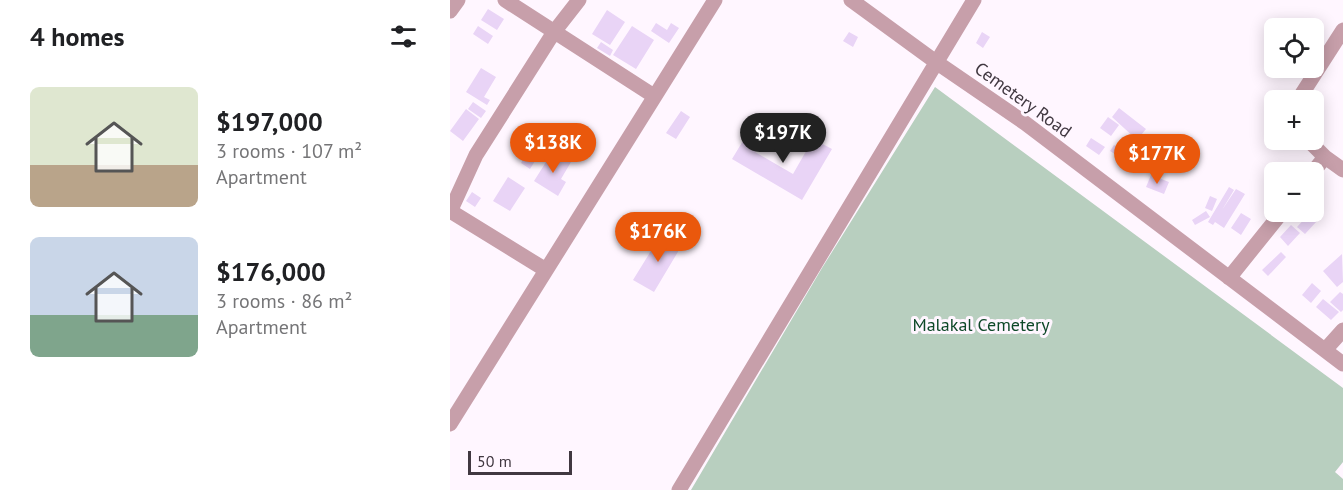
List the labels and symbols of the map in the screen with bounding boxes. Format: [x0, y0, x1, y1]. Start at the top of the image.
street label: Cemetery Road [970, 57, 1076, 143]
pin: $197K [741, 113, 825, 164]
pin: $138K [511, 123, 595, 174]
pin: $177K [1115, 134, 1199, 185]
pin: $176K [616, 212, 700, 263]
park label: Malakal Cemetery [912, 313, 1050, 336]
scale bar [468, 448, 572, 476]

